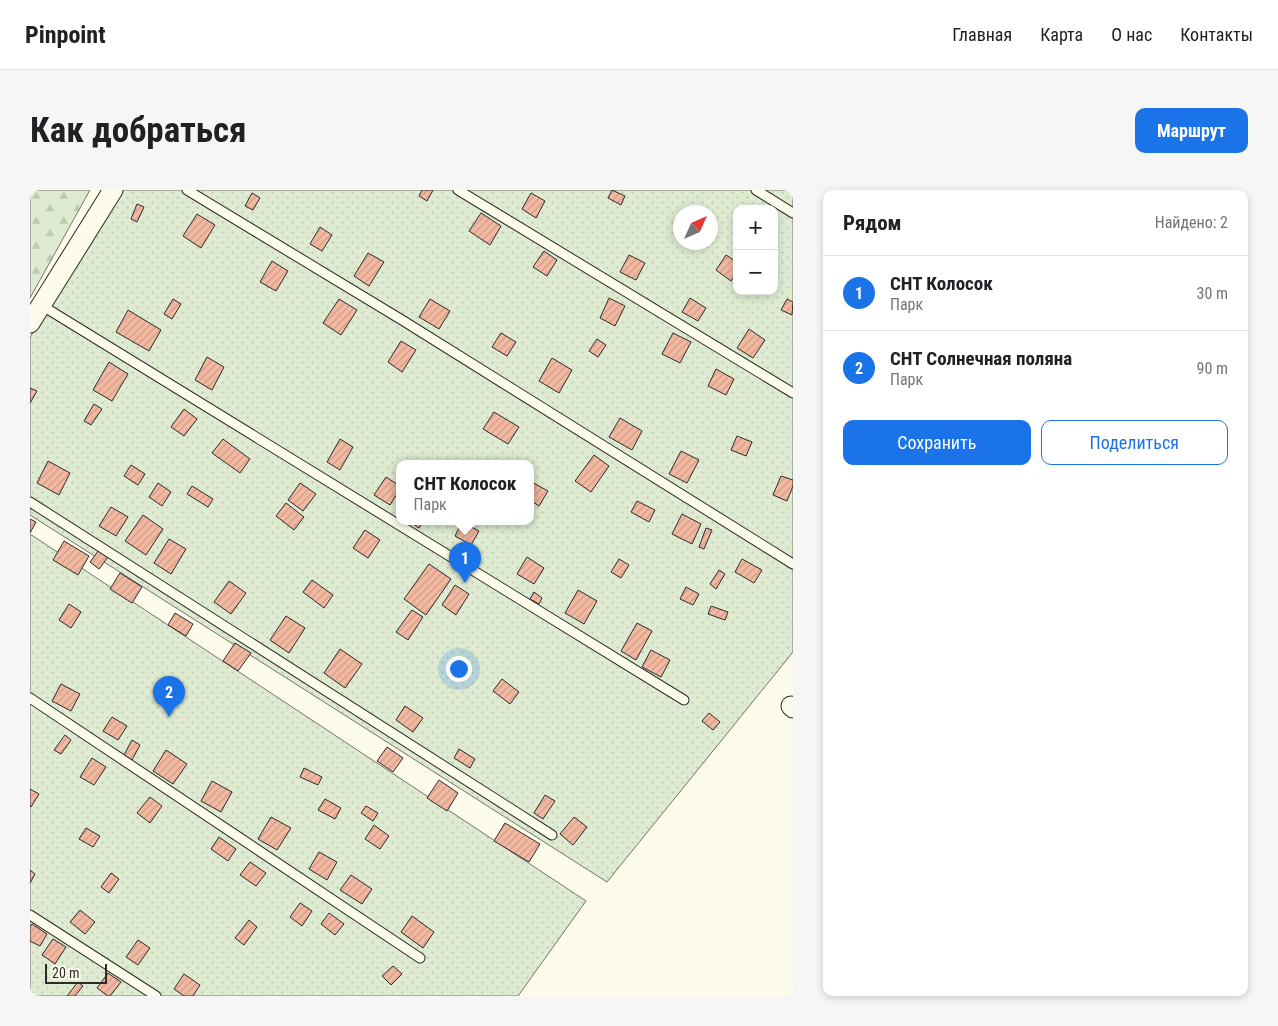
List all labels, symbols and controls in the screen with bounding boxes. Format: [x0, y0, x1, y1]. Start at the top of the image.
text: Pinpoint [25, 21, 106, 49]
text: Главная [952, 24, 1012, 45]
text: Карта [1040, 24, 1083, 45]
text: О нас [1111, 24, 1152, 45]
text: Контакты [1180, 24, 1253, 45]
button: Маршрут [1135, 108, 1248, 153]
text: Как добраться [30, 110, 246, 151]
north arrow [673, 205, 718, 250]
map controls [733, 205, 778, 295]
button: + [733, 205, 778, 250]
text: Рядом [843, 211, 902, 235]
text: Найдено: 2 [1155, 213, 1228, 232]
button: − [733, 250, 778, 295]
text: СНТ Колосок [890, 272, 993, 295]
text: 1 [855, 284, 863, 303]
text: 30 m [1196, 284, 1228, 303]
text: Парк [890, 295, 923, 314]
text: СНТ Солнечная поляна [890, 347, 1072, 370]
text: 2 [855, 359, 863, 378]
text: 90 m [1196, 359, 1228, 378]
text: Парк [890, 370, 923, 389]
button: Сохранить [843, 420, 1031, 465]
button: Поделиться [1041, 420, 1228, 465]
popup [396, 460, 534, 525]
text: СНТ Колосок [414, 472, 516, 495]
text: Парк [414, 495, 447, 514]
pin: 1 [449, 542, 481, 583]
your location [446, 656, 472, 682]
pin: 2 [153, 676, 185, 717]
scale bar [45, 961, 108, 984]
text: 20 m [52, 965, 80, 981]

